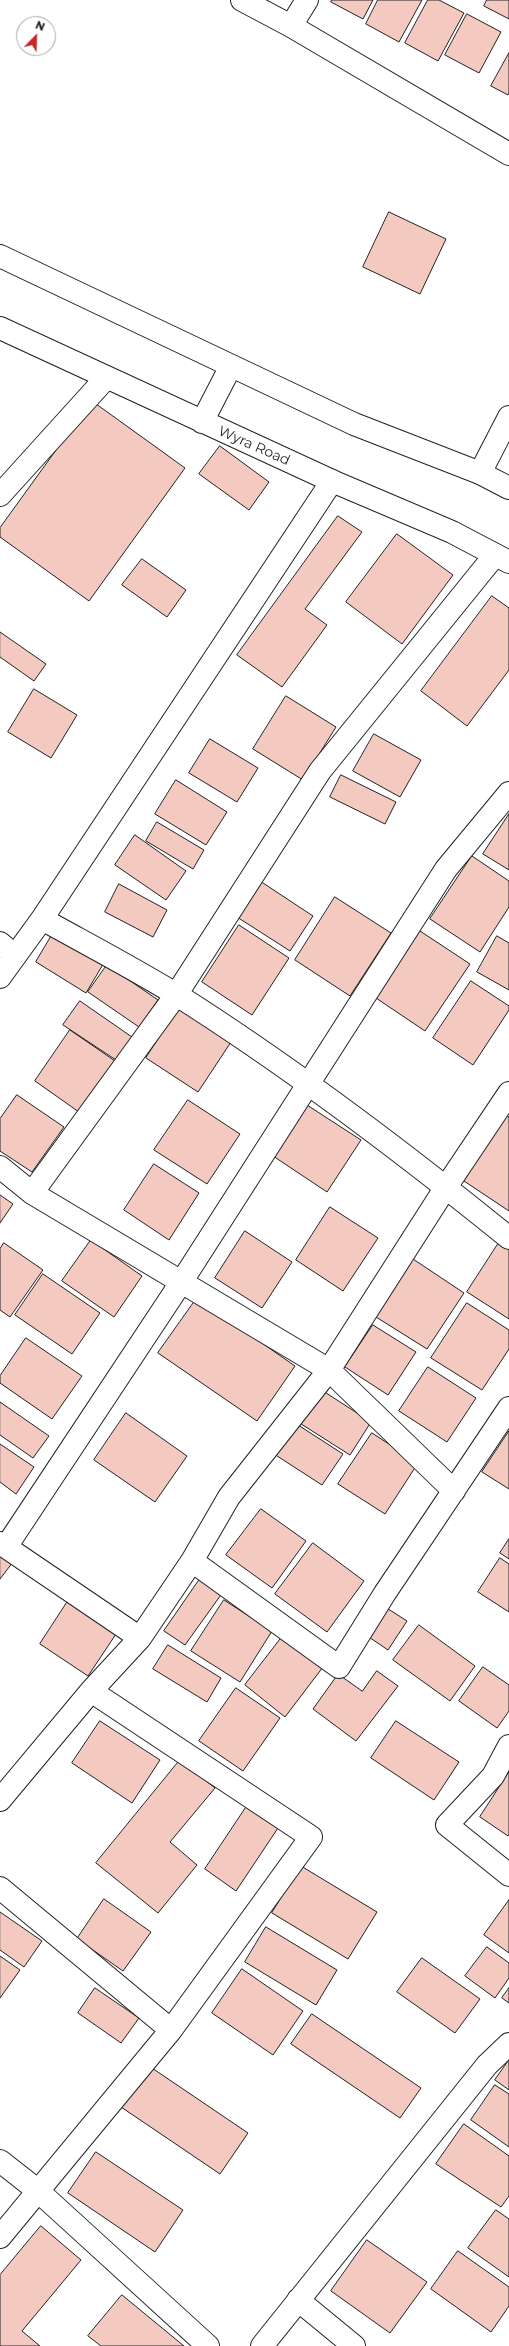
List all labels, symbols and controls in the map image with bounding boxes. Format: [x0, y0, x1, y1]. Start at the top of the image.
north arrow [16, 16, 56, 56]
text: N [33, 18, 47, 34]
street label: Wyra Road [216, 423, 292, 469]

